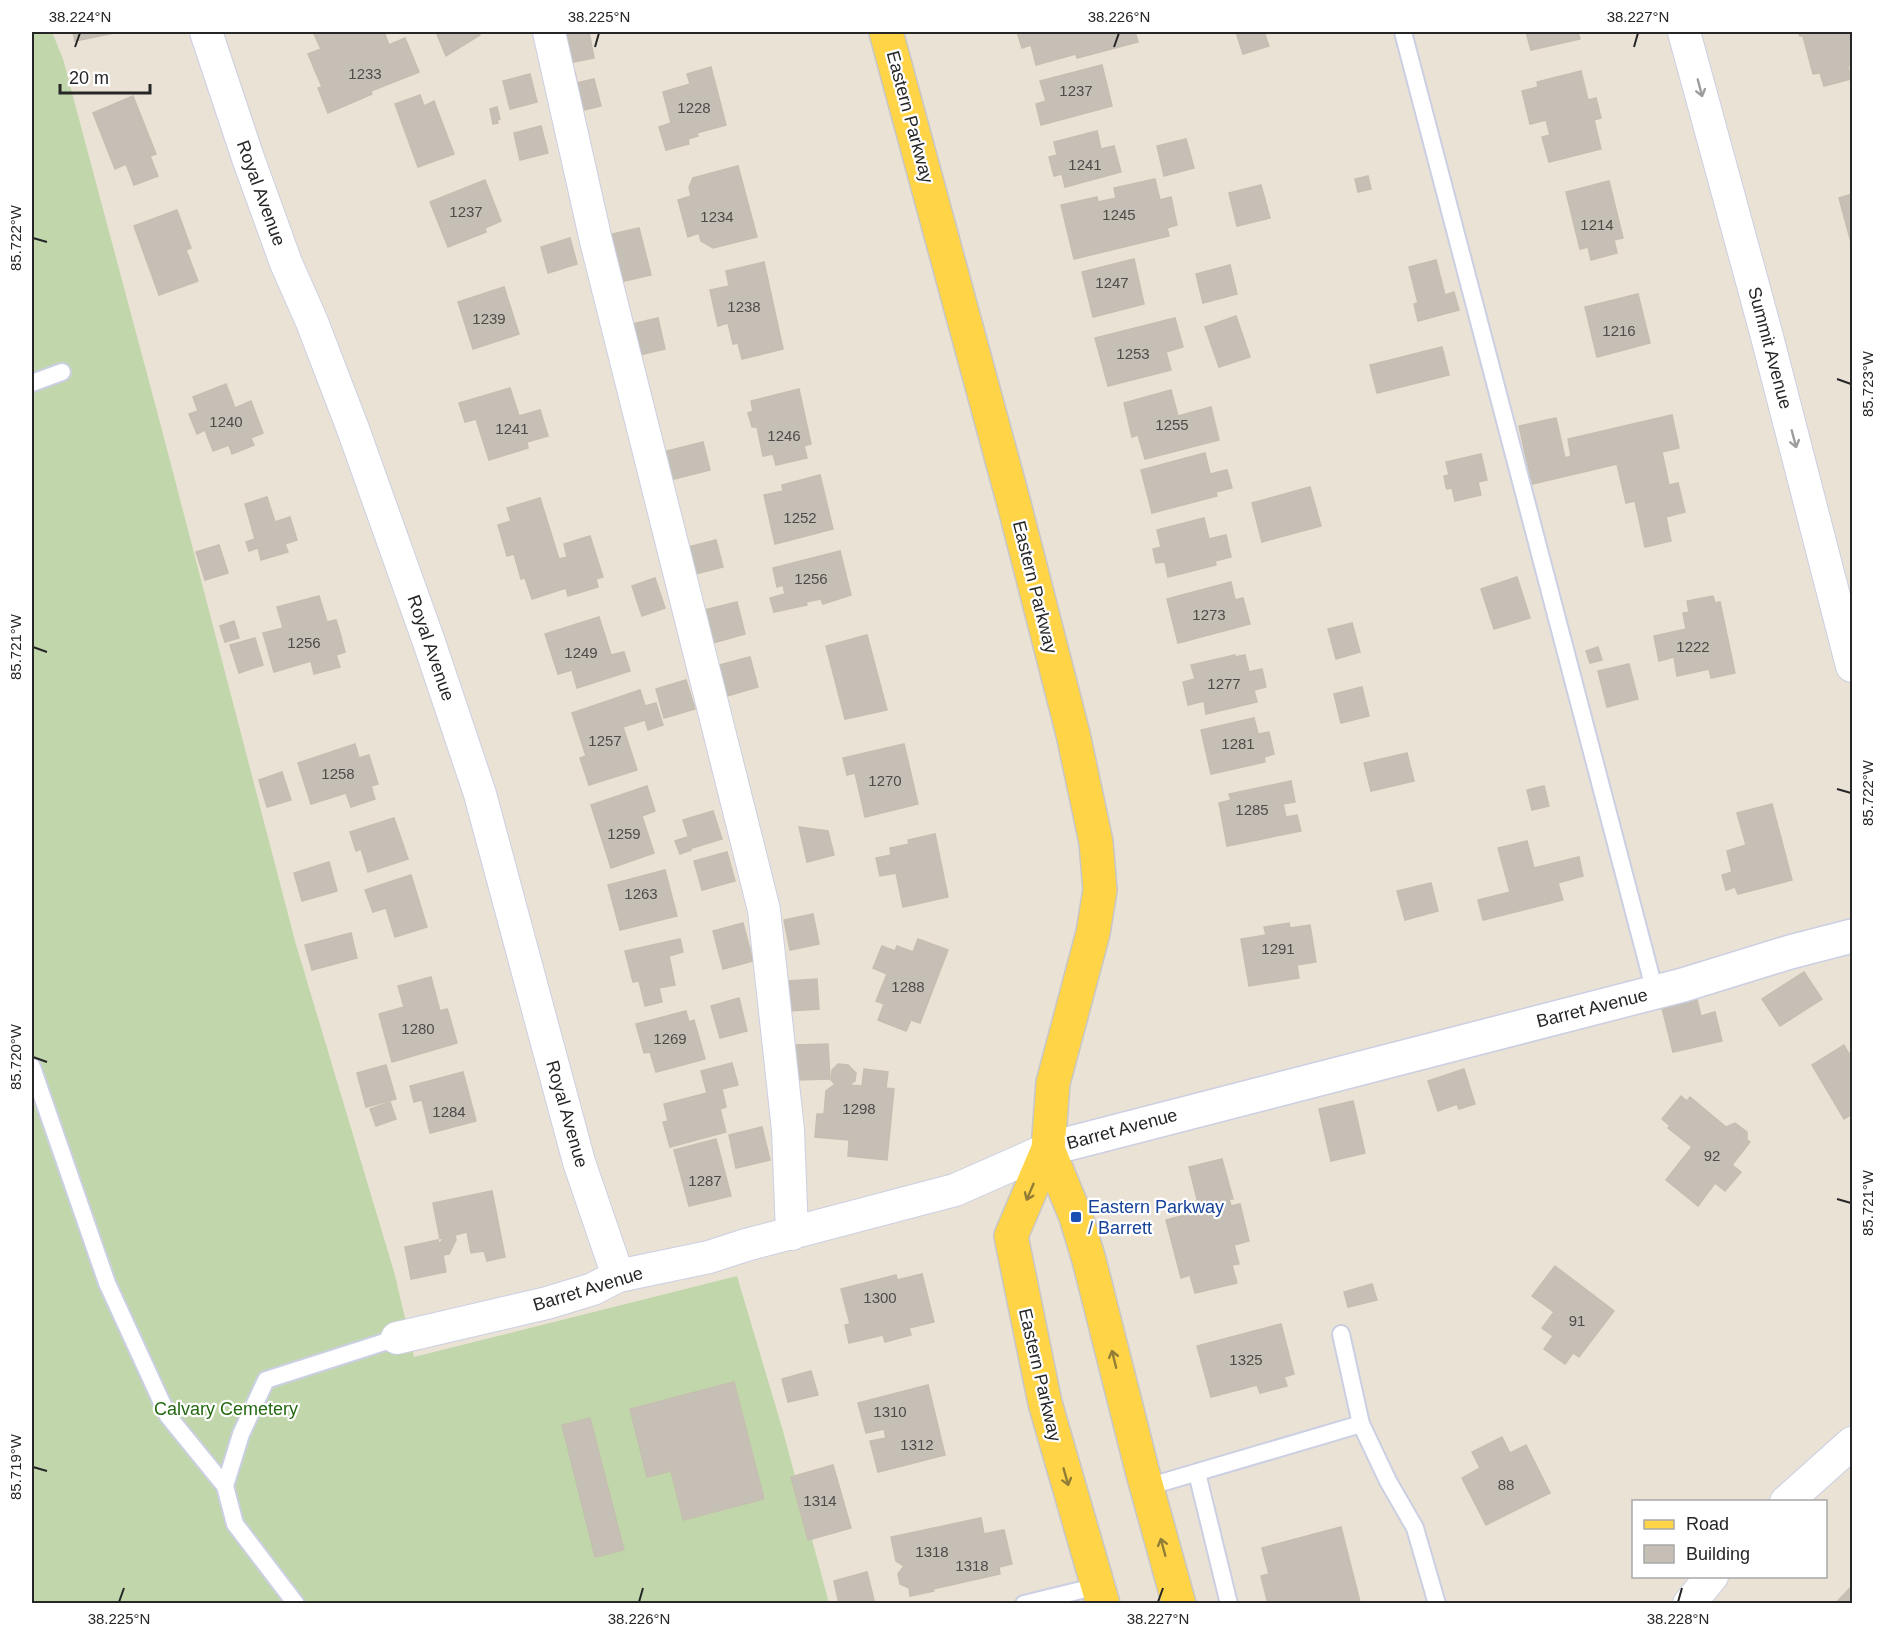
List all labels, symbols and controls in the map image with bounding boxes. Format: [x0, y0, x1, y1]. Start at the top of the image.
text: 38.224°N [49, 8, 111, 25]
text: 38.225°N [568, 8, 630, 25]
text: 38.226°N [1088, 8, 1150, 25]
text: 38.227°N [1607, 8, 1669, 25]
street label: Eastern Parkway [883, 49, 937, 185]
scale bar [60, 57, 150, 95]
house number: 1233 [348, 65, 382, 82]
text: 20 m [69, 68, 109, 88]
one-way arrow [1694, 78, 1706, 97]
house number: 1237 [1059, 82, 1093, 99]
house number: 1228 [677, 99, 711, 116]
street label: Royal Avenue [233, 138, 289, 248]
house number: 1241 [1068, 156, 1102, 173]
house number: 1237 [449, 203, 483, 220]
text: 85.722°W [7, 204, 24, 271]
house number: 1245 [1102, 206, 1136, 223]
house number: 1234 [700, 208, 734, 225]
house number: 1214 [1580, 216, 1614, 233]
house number: 1247 [1095, 274, 1129, 291]
street label: Summit Avenue [1744, 285, 1796, 411]
house number: 1238 [727, 298, 761, 315]
house number: 1239 [472, 310, 506, 327]
house number: 1216 [1602, 322, 1636, 339]
house number: 1253 [1116, 345, 1150, 362]
text: 85.723°W [1859, 350, 1876, 417]
house number: 1240 [209, 413, 243, 430]
house number: 1255 [1155, 416, 1189, 433]
house number: 1241 [495, 420, 529, 437]
house number: 1246 [767, 427, 801, 444]
one-way arrow [1788, 429, 1800, 448]
house number: 1252 [783, 509, 817, 526]
street label: Eastern Parkway [1009, 519, 1061, 655]
house number: 1256 [794, 570, 828, 587]
street label: Royal Avenue [404, 592, 458, 704]
house number: 1273 [1192, 606, 1226, 623]
text: 85.721°W [7, 613, 24, 680]
house number: 1256 [287, 634, 321, 651]
house number: 1222 [1676, 638, 1710, 655]
house number: 1249 [564, 644, 598, 661]
house number: 1277 [1207, 675, 1241, 692]
house number: 1257 [588, 732, 622, 749]
house number: 1281 [1221, 735, 1255, 752]
text: 85.722°W [1859, 759, 1876, 826]
house number: 1258 [321, 765, 355, 782]
house number: 1270 [868, 772, 902, 789]
house number: 1285 [1235, 801, 1269, 818]
house number: 1259 [607, 825, 641, 842]
house number: 1263 [624, 885, 658, 902]
house number: 1291 [1261, 940, 1295, 957]
house number: 1288 [891, 978, 925, 995]
street label: Barret Avenue [1534, 985, 1650, 1031]
house number: 1280 [401, 1020, 435, 1037]
text: 85.720°W [7, 1023, 24, 1090]
house number: 1269 [653, 1030, 687, 1047]
street label: Royal Avenue [542, 1058, 592, 1170]
house number: 1298 [842, 1100, 876, 1117]
house number: 1284 [432, 1103, 466, 1120]
street label: Barret Avenue [1064, 1105, 1180, 1153]
house number: 92 [1704, 1147, 1720, 1164]
text: 85.721°W [1859, 1169, 1876, 1236]
house number: 1287 [688, 1172, 722, 1189]
one-way arrow [1024, 1183, 1035, 1201]
place label: Eastern Parkway / Barrett [1088, 1197, 1224, 1238]
marker: Eastern Parkway / Barrett [1069, 1210, 1083, 1224]
street label: Barret Avenue [531, 1263, 645, 1315]
house number: 1300 [863, 1289, 897, 1306]
street label: Eastern Parkway [1015, 1306, 1065, 1444]
house number: 91 [1569, 1312, 1585, 1329]
one-way arrow [1107, 1349, 1119, 1368]
house number: 1325 [1229, 1351, 1263, 1368]
park label: Calvary Cemetery [154, 1399, 298, 1419]
house number: 1310 [873, 1403, 907, 1420]
text: 85.719°W [7, 1433, 24, 1500]
house number: 1312 [900, 1436, 934, 1453]
one-way arrow [1061, 1467, 1072, 1486]
house number: 88 [1498, 1476, 1514, 1493]
house number: 1314 [803, 1492, 837, 1509]
legend [1632, 1500, 1827, 1578]
text: Road [1686, 1514, 1729, 1534]
one-way arrow [1157, 1538, 1168, 1557]
house number: 1318 [915, 1543, 949, 1560]
text: Building [1686, 1544, 1750, 1564]
house number: 1318 [955, 1557, 989, 1574]
text: 38.225°N [88, 1610, 150, 1627]
text: 38.226°N [608, 1610, 670, 1627]
text: 38.227°N [1127, 1610, 1189, 1627]
text: 38.228°N [1647, 1610, 1709, 1627]

